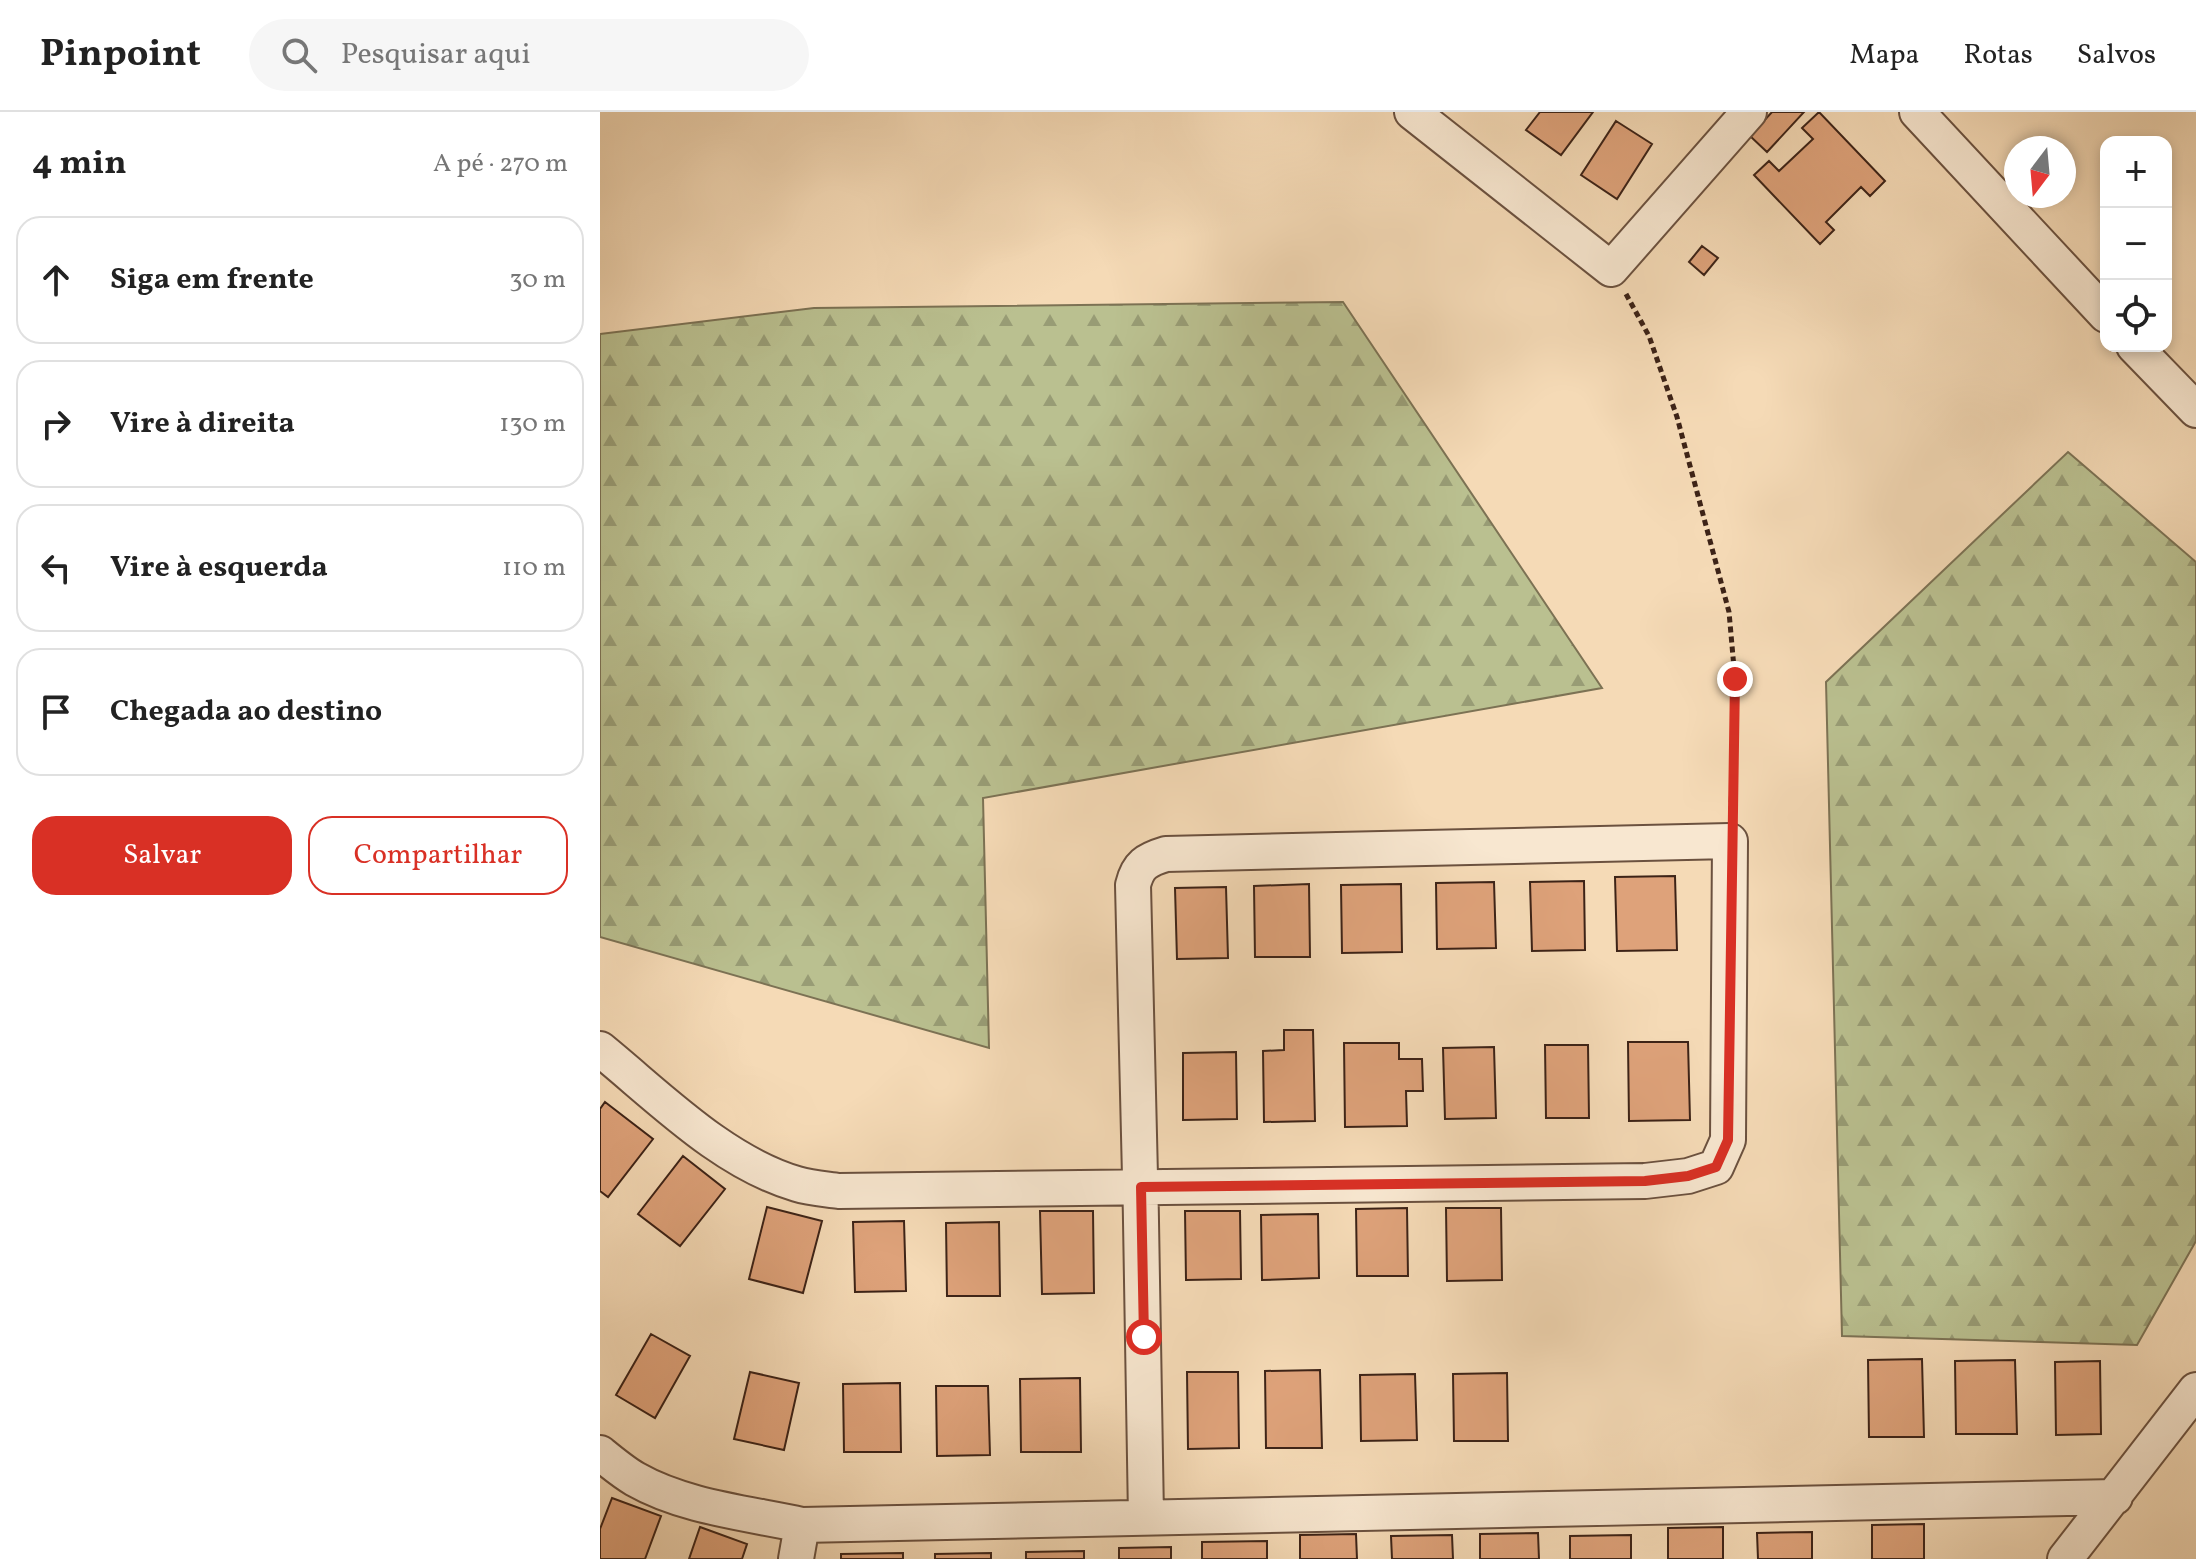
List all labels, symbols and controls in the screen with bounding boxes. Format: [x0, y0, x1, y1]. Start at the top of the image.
search box [249, 19, 809, 91]
text: Pinpoint [40, 29, 201, 82]
icon: search [277, 33, 321, 77]
text: Pesquisar aqui [341, 34, 531, 76]
text: Mapa [1850, 36, 1920, 75]
text: Rotas [1964, 36, 2033, 75]
text: Salvos [2077, 36, 2156, 75]
north arrow [2004, 136, 2076, 208]
map controls [2100, 136, 2172, 352]
button: + [2100, 136, 2172, 208]
text: 4 min [32, 141, 127, 188]
text: A pé · 270 m [433, 146, 568, 182]
button: − [2100, 208, 2172, 280]
icon: ahead [34, 258, 78, 302]
text: Siga em frente [110, 259, 314, 301]
text: 30 m [509, 262, 566, 298]
button: locate [2100, 280, 2172, 352]
icon: right [34, 402, 78, 446]
text: Vire à direita [110, 403, 295, 445]
text: 130 m [499, 406, 566, 442]
icon: left [34, 546, 78, 590]
text: Vire à esquerda [110, 547, 328, 589]
text: 110 m [502, 550, 566, 586]
route end [1717, 661, 1753, 697]
icon: arrive [34, 690, 78, 734]
text: Chegada ao destino [110, 691, 382, 733]
button: Salvar [32, 816, 292, 895]
button: Compartilhar [308, 816, 568, 895]
route start [1126, 1319, 1162, 1355]

